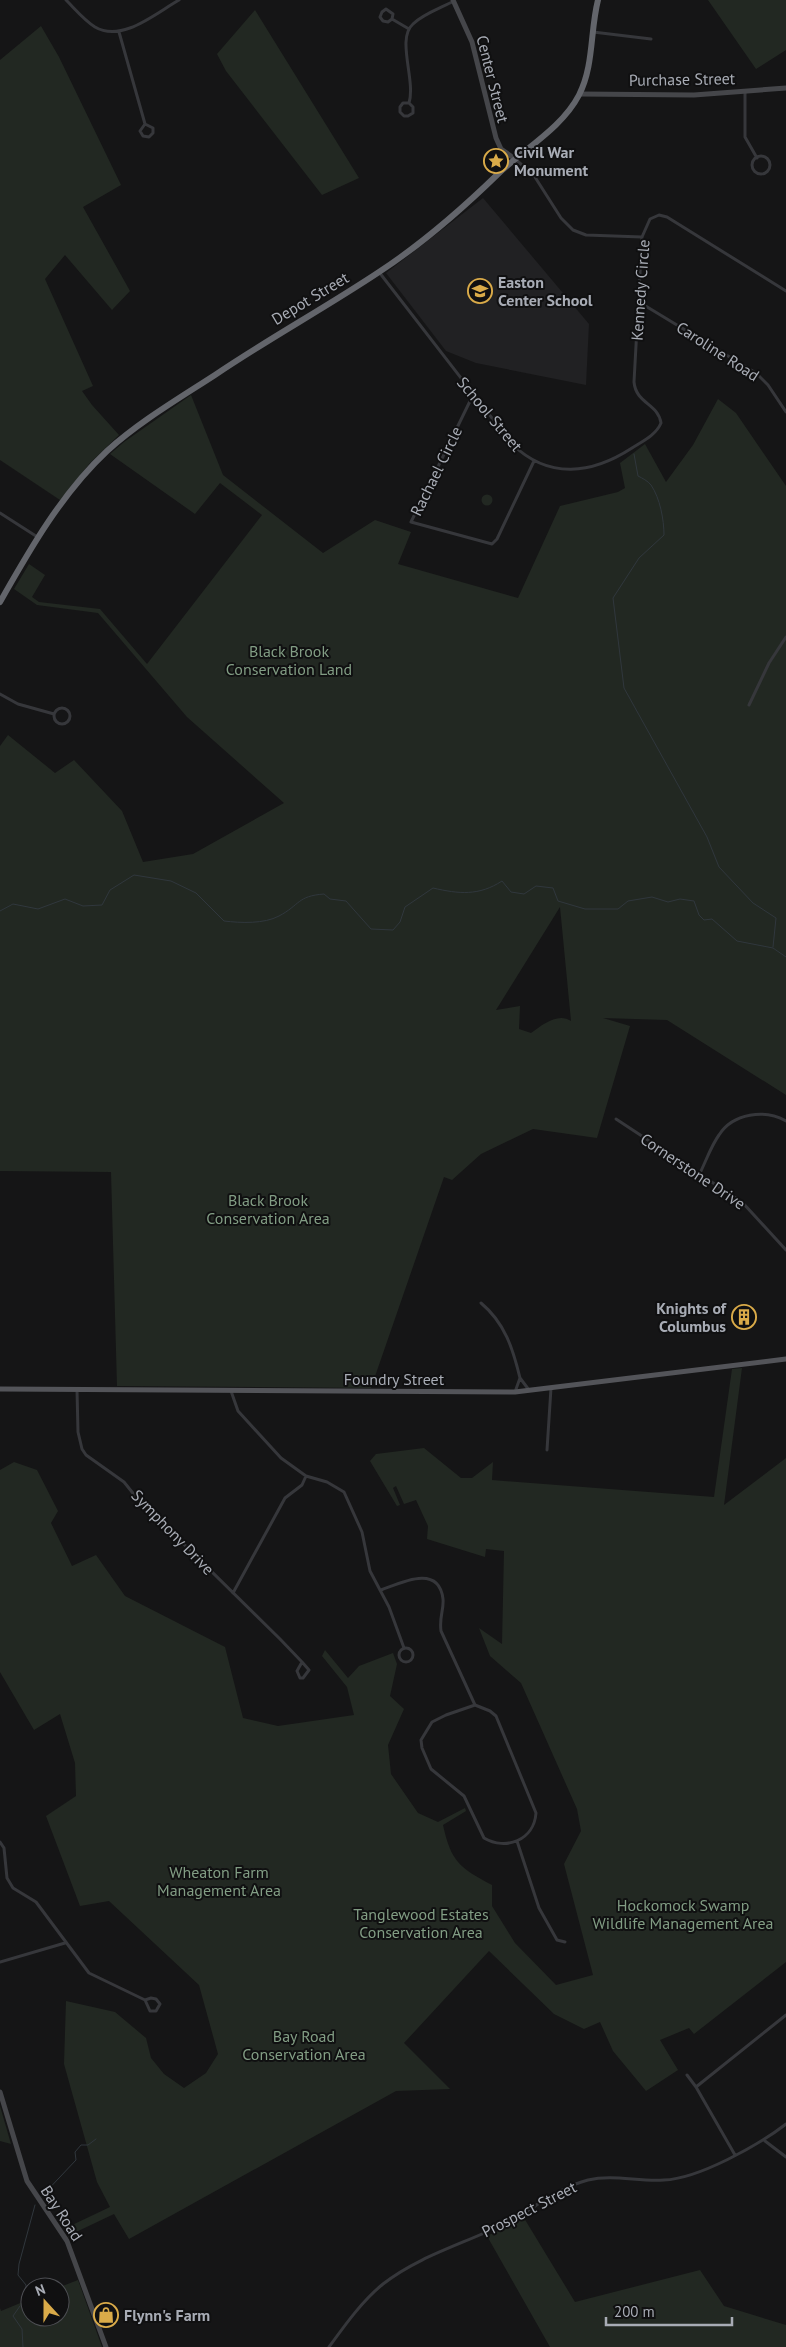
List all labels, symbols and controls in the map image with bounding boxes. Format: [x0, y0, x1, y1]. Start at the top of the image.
street label: Center Street [472, 33, 514, 125]
street label: Purchase Street [629, 68, 736, 90]
place label: Civil War Monument [514, 142, 588, 180]
place icon: Civil War Monument [483, 148, 509, 174]
street label: Kennedy Circle [626, 239, 654, 341]
street label: Depot Street [268, 267, 353, 329]
place label: Easton Center School [498, 272, 593, 310]
school or university icon: Easton Center School [467, 278, 493, 304]
street label: Caroline Road [673, 317, 763, 385]
street label: School Street [453, 373, 527, 456]
street label: Rachael Circle [406, 423, 466, 519]
park label: Black Brook Conservation Land [226, 641, 352, 679]
street label: Cornerstone Drive [637, 1128, 749, 1214]
park label: Black Brook Conservation Area [206, 1190, 330, 1228]
place label: Knights of Columbus [656, 1298, 727, 1336]
building icon: Knights of Columbus [731, 1304, 757, 1330]
street label: Foundry Street [344, 1369, 445, 1389]
street label: Symphony Drive [127, 1485, 219, 1579]
park label: Wheaton Farm Management Area [157, 1862, 281, 1900]
park label: Hockomock Swamp Wildlife Management Area [592, 1895, 774, 1933]
park label: Tanglewood Estates Conservation Area [353, 1904, 489, 1942]
park label: Bay Road Conservation Area [242, 2026, 366, 2064]
street label: Prospect Street [478, 2176, 580, 2241]
street label: Bay Road [37, 2181, 87, 2245]
north arrow [20, 2277, 70, 2327]
text: N [33, 2280, 48, 2300]
scale bar [606, 2294, 732, 2326]
shop icon: Flynn's Farm [93, 2302, 119, 2328]
text: 200 m [614, 2302, 655, 2321]
place label: Flynn's Farm [124, 2305, 210, 2325]

